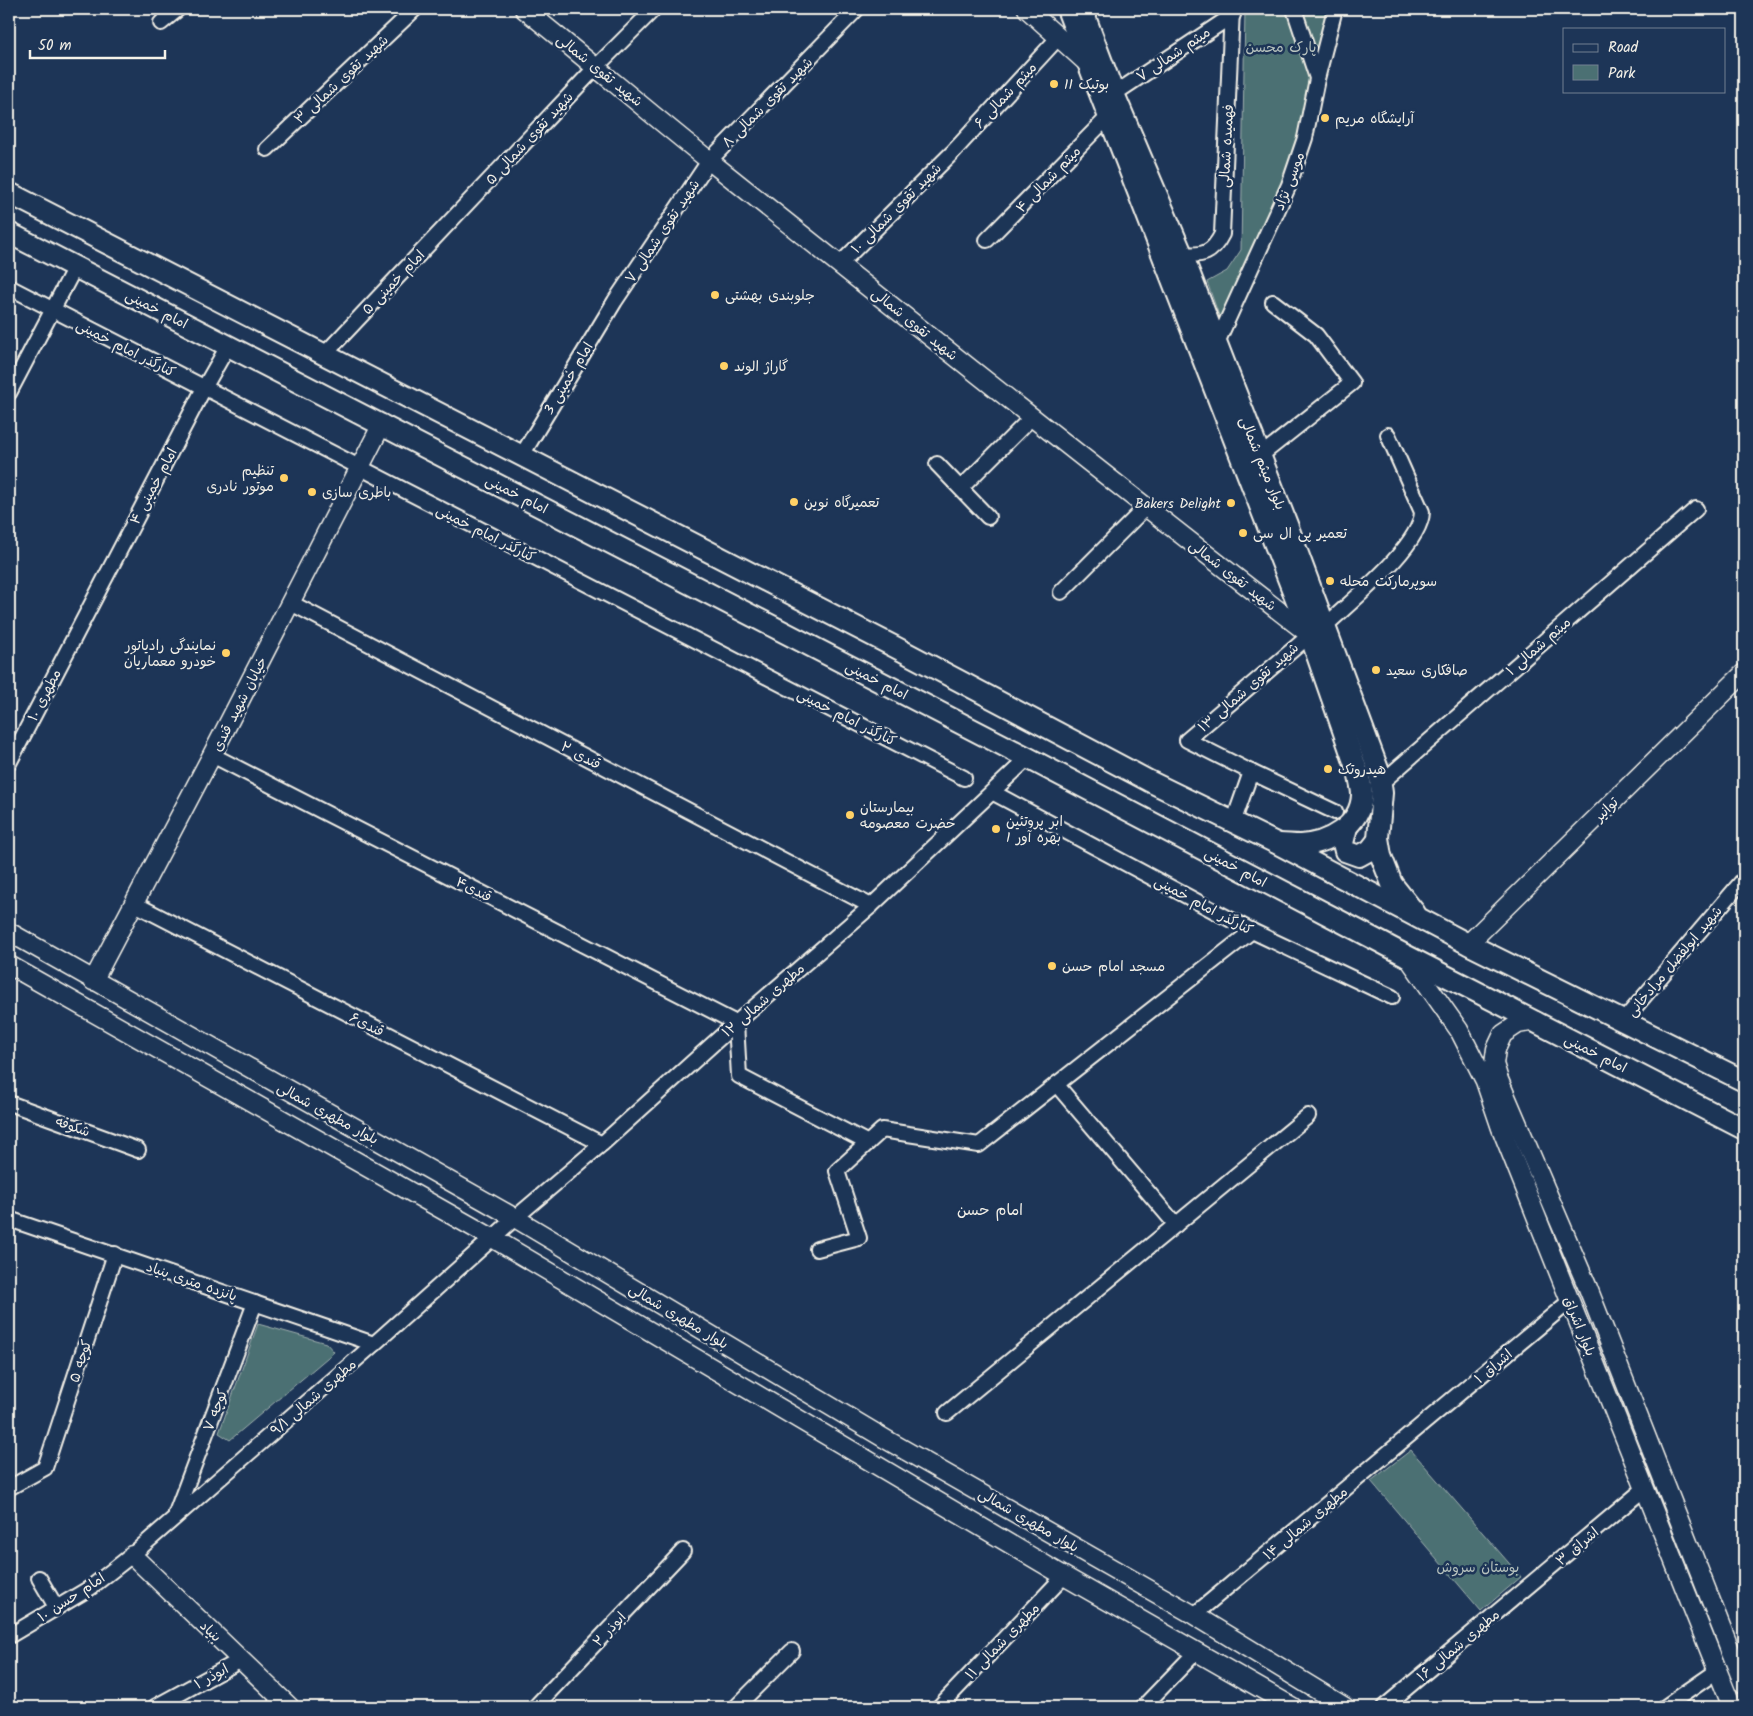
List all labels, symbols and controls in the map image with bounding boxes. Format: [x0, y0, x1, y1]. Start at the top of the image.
street label: میثم شمالی ۷ [1132, 22, 1215, 88]
scale bar [30, 28, 165, 60]
legend [1563, 28, 1726, 92]
street label: شهید تقوی شمالی [551, 29, 647, 113]
street label: شهید تقوی شمالی ۳ [289, 30, 394, 130]
text: 50 m [38, 34, 72, 58]
text: Road [1608, 36, 1639, 60]
park label: پارک محسن [1246, 37, 1316, 59]
street label: شهید تقوی شمالی ۸ [717, 52, 818, 153]
street label: میثم شمالی ۶ [969, 57, 1042, 134]
text: Park [1608, 62, 1636, 86]
place label: بوتیک 11 [1064, 74, 1109, 96]
marker: بوتیک 11 [1048, 78, 1060, 90]
street label: شهید تقوی شمالی ۵ [480, 87, 579, 190]
street label: فهمیده شمالی [1214, 104, 1240, 188]
place label: آرایشگاه مریم [1335, 108, 1415, 130]
marker: آرایشگاه مریم [1319, 112, 1331, 124]
street label: میثم شمالی ۴ [1011, 141, 1086, 218]
street label: موسی نژاد [1269, 149, 1311, 214]
street label: شهید تقوی شمالی ۱۰ [846, 158, 947, 259]
street label: شهید تقوی شمالی ۷ [620, 175, 706, 288]
street label: امام خمینی ۵ [357, 245, 430, 320]
street label: شهید تقوی شمالی [866, 283, 962, 367]
street label: امام خمینی [121, 285, 192, 335]
place label: جلوبندی بهشتی [725, 285, 815, 307]
marker: جلوبندی بهشتی [709, 289, 721, 301]
street label: کنارگذر امام خمینی [72, 314, 179, 383]
street label: امام خمینی 3 [538, 338, 599, 419]
place label: گاراژ الوند [734, 356, 788, 378]
marker: گاراژ الوند [718, 360, 730, 372]
street label: بلوار میثم شمالی [1233, 413, 1291, 513]
street label: امام خمینی ۴ [124, 444, 183, 529]
place label: تنظیم موتور نادری [206, 460, 275, 498]
street label: امام خمینی [481, 470, 552, 520]
marker: تنظیم موتور نادری [278, 472, 290, 484]
place label: باطری سازی [322, 482, 391, 504]
marker: باطری سازی [306, 486, 318, 498]
place label: تعمیرگاه نوین [804, 492, 880, 514]
place label: Bakers Delight [1135, 493, 1222, 515]
marker: تعمیرگاه نوین [788, 496, 800, 508]
marker: Bakers Delight [1225, 497, 1237, 509]
street label: کنارگذر امام خمینی [432, 499, 539, 568]
place label: تعمیر پی ال سی [1253, 523, 1348, 545]
marker: تعمیر پی ال سی [1237, 527, 1249, 539]
street label: شهید تقوی شمالی [1184, 535, 1281, 617]
place label: سوپرمارکت محله [1340, 571, 1437, 593]
marker: سوپرمارکت محله [1324, 575, 1336, 587]
street label: میثم شمالی ۱ [1501, 612, 1576, 681]
place label: نمایندگی رادیاتور خودرو معماریان [124, 635, 216, 673]
street label: شهید تقوی شمالی ۱۳ [1193, 638, 1304, 738]
marker: نمایندگی رادیاتور خودرو معماریان [220, 647, 232, 659]
street label: خیابان شهید قندی [207, 653, 273, 756]
street label: امام خمینی [841, 656, 912, 706]
place label: صافکاری سعید [1386, 660, 1468, 682]
marker: صافکاری سعید [1370, 664, 1382, 676]
street label: مطهری ۱۰ [22, 665, 67, 726]
street label: کنارگذر امام خمینی [793, 683, 900, 752]
street label: قندی ۲ [556, 736, 605, 776]
place label: هیدروتک [1338, 759, 1386, 781]
marker: هیدروتک [1322, 763, 1334, 775]
street label: توانیر [1589, 792, 1625, 828]
place label: بیمارستان حضرت معصومه [860, 797, 956, 835]
marker: بیمارستان حضرت معصومه [844, 809, 856, 821]
place label: ابر پروتئین بهره آور 1 [1006, 811, 1063, 849]
marker: ابر پروتئین بهره آور 1 [990, 823, 1002, 835]
street label: امام خمینی [1200, 842, 1271, 894]
street label: قندی۴ [452, 871, 496, 908]
street label: کنارگذر امام خمینی [1150, 871, 1257, 941]
street label: شهید ابولفضل مرادخانی [1622, 901, 1728, 1022]
place label: مسجد امام حسن [1062, 956, 1165, 978]
street label: مطهری شمالی ۱۲ [717, 958, 810, 1043]
marker: مسجد امام حسن [1046, 960, 1058, 972]
street label: قندی۶ [345, 1007, 388, 1043]
street label: امام خمینی [1560, 1029, 1631, 1079]
street label: بلوار مطهری شمالی [273, 1077, 382, 1151]
street label: شکوفه [52, 1111, 93, 1143]
district label: امام حسن [957, 1199, 1023, 1223]
street label: پانزده متری بنیاد [143, 1256, 240, 1308]
street label: بلوار مطهری شمالی [624, 1278, 733, 1355]
street label: بلوار اشراق [1557, 1293, 1601, 1360]
street label: کوچه ۵ [64, 1337, 98, 1386]
street label: اشراق ۱ [1470, 1344, 1518, 1389]
street label: مطهری شمالی ۹/۱ [266, 1354, 362, 1442]
street label: کوچه ۷ [198, 1386, 234, 1435]
street label: مطهری شمالی ۱۴ [1258, 1482, 1353, 1566]
street label: بلوار مطهری شمالی [974, 1483, 1083, 1559]
street label: اشراق ۳ [1551, 1522, 1604, 1572]
park label: بوستان سروش [1437, 1557, 1519, 1579]
street label: امام حسن ۱۰ [33, 1568, 110, 1628]
street label: مطهری شمالی ۱۱ [960, 1598, 1045, 1685]
street label: مطهری شمالی ۱۶ [1412, 1604, 1505, 1687]
street label: ابوذر ۲ [588, 1607, 632, 1652]
street label: بنیاد [194, 1616, 226, 1648]
street label: ابوذر ۱ [190, 1658, 233, 1695]

